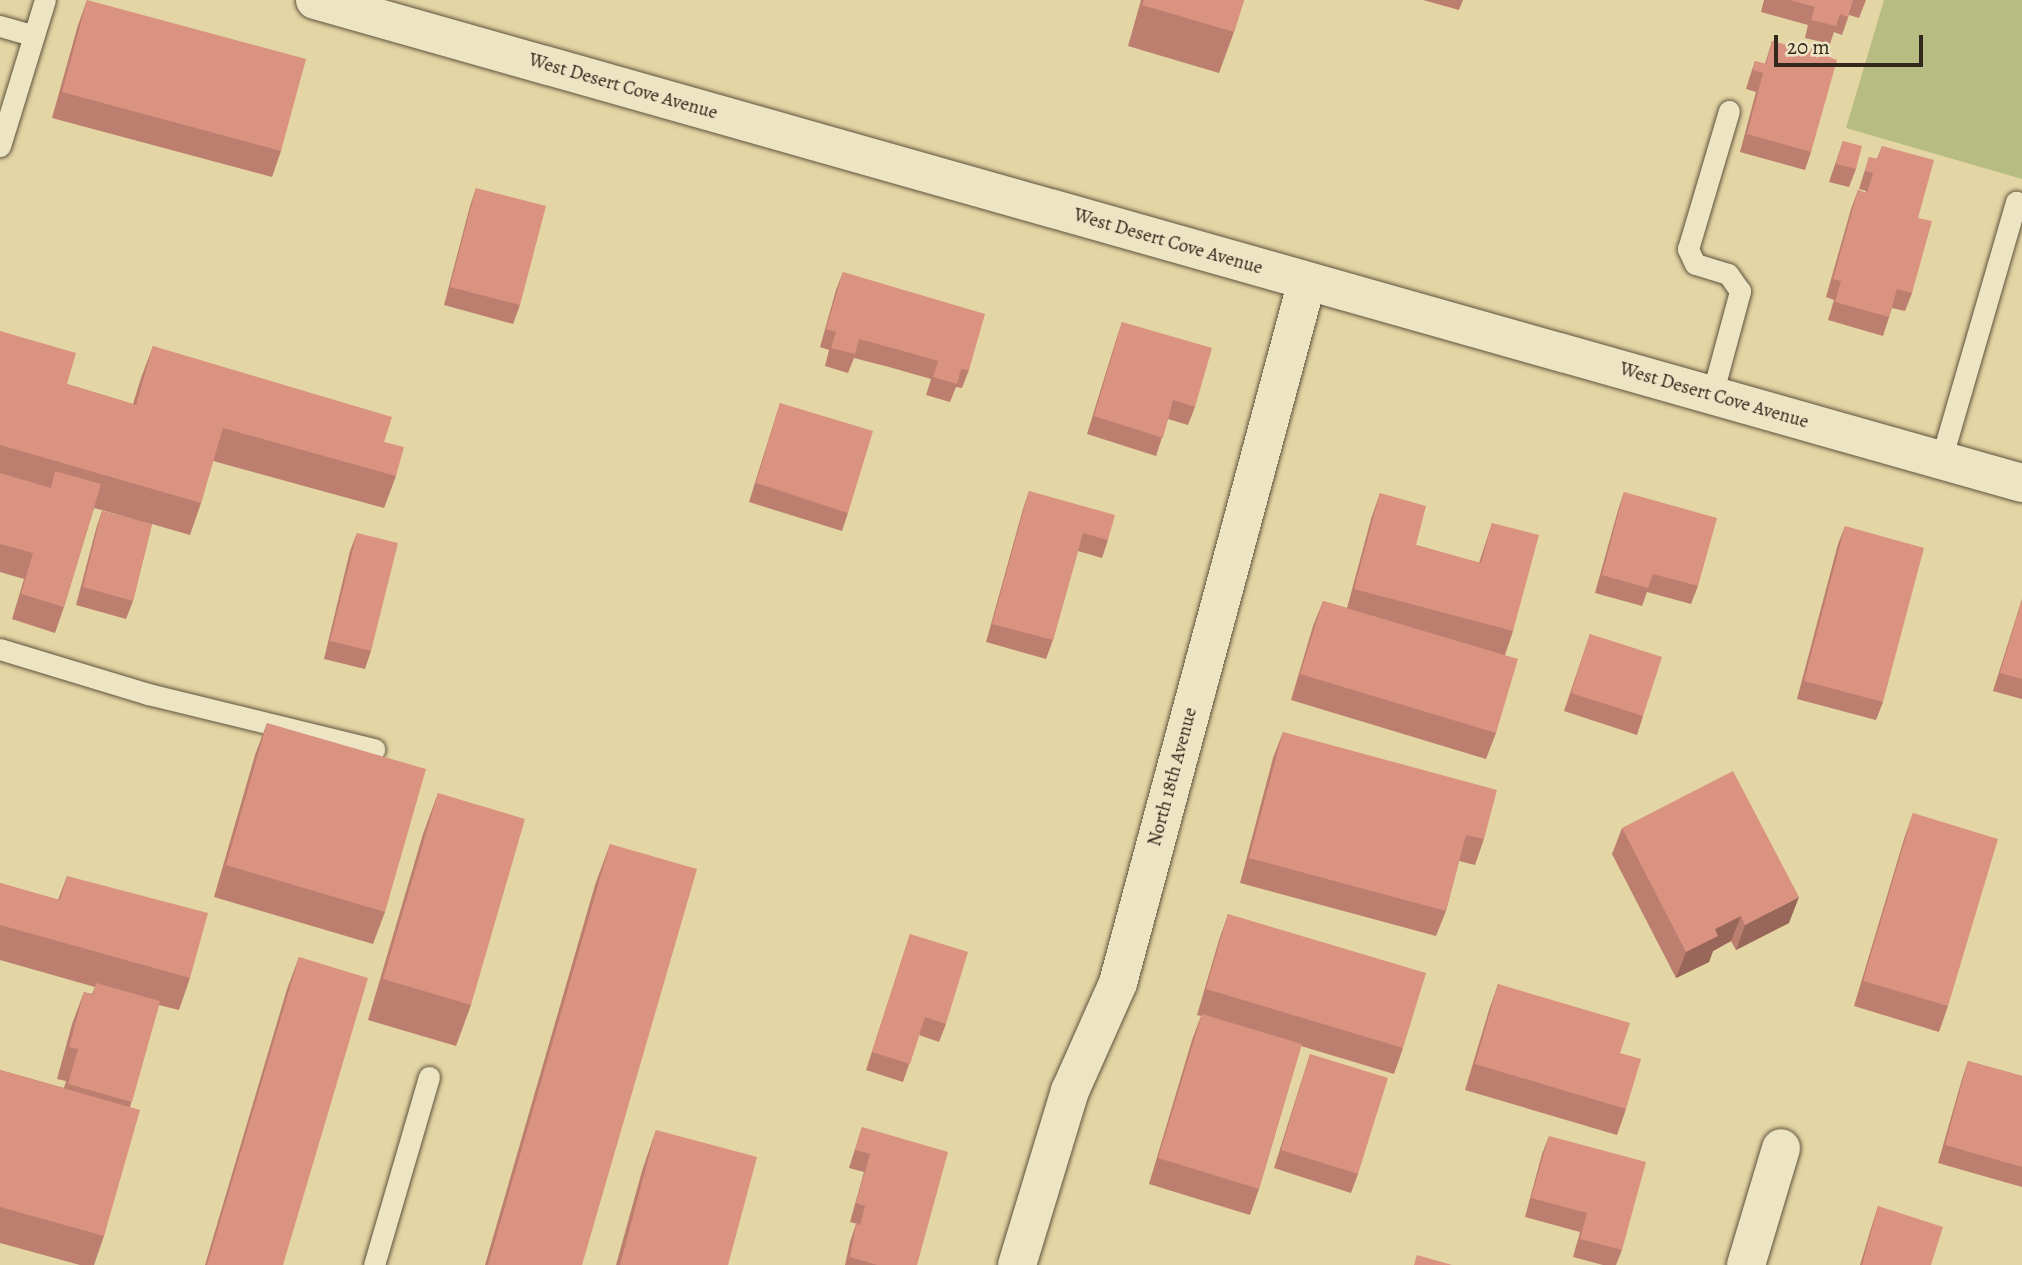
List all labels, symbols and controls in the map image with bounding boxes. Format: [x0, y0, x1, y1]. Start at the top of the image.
scale bar [1777, 21, 1926, 65]
text: 20 m [1787, 33, 1830, 61]
street label: West Desert Cove Avenue [526, 49, 720, 125]
street label: West Desert Cove Avenue [1071, 204, 1265, 280]
street label: West Desert Cove Avenue [1617, 358, 1811, 434]
street label: North 18th Avenue [1144, 705, 1202, 849]

